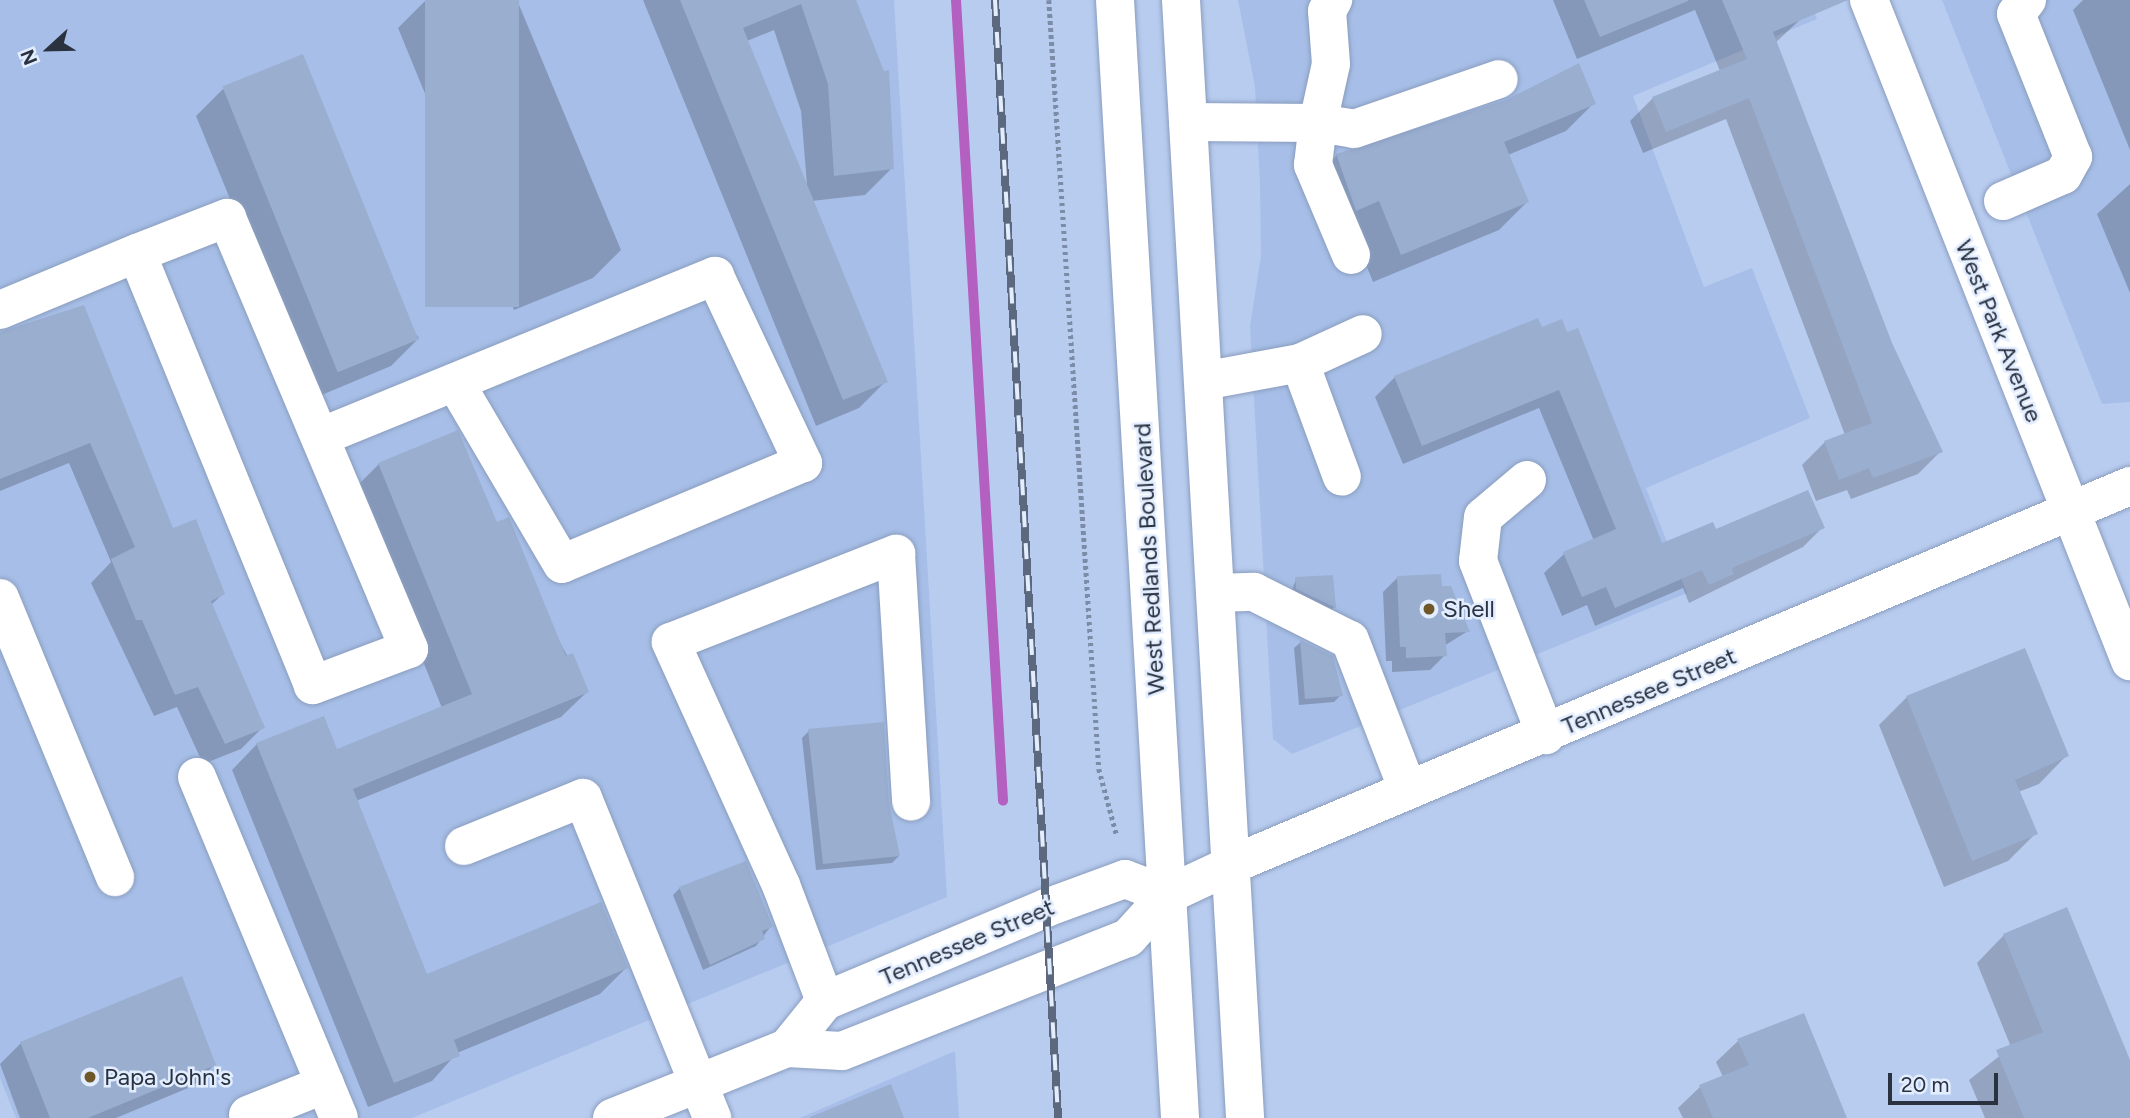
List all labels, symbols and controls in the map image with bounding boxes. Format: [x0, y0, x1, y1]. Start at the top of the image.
north arrow [14, 14, 84, 84]
text: N [16, 46, 42, 68]
street label: West Park Avenue [1949, 236, 2049, 426]
street label: West Redlands Boulevard [1127, 422, 1171, 696]
place label: Shell [1443, 595, 1495, 623]
marker: Shell [1421, 601, 1437, 617]
street label: Tennessee Street [1558, 641, 1740, 741]
street label: Tennessee Street [876, 892, 1058, 992]
scale bar [1892, 1058, 2002, 1102]
place label: Papa John's [104, 1063, 231, 1091]
marker: Papa John's [82, 1069, 98, 1085]
text: 20 m [1901, 1072, 1949, 1097]

